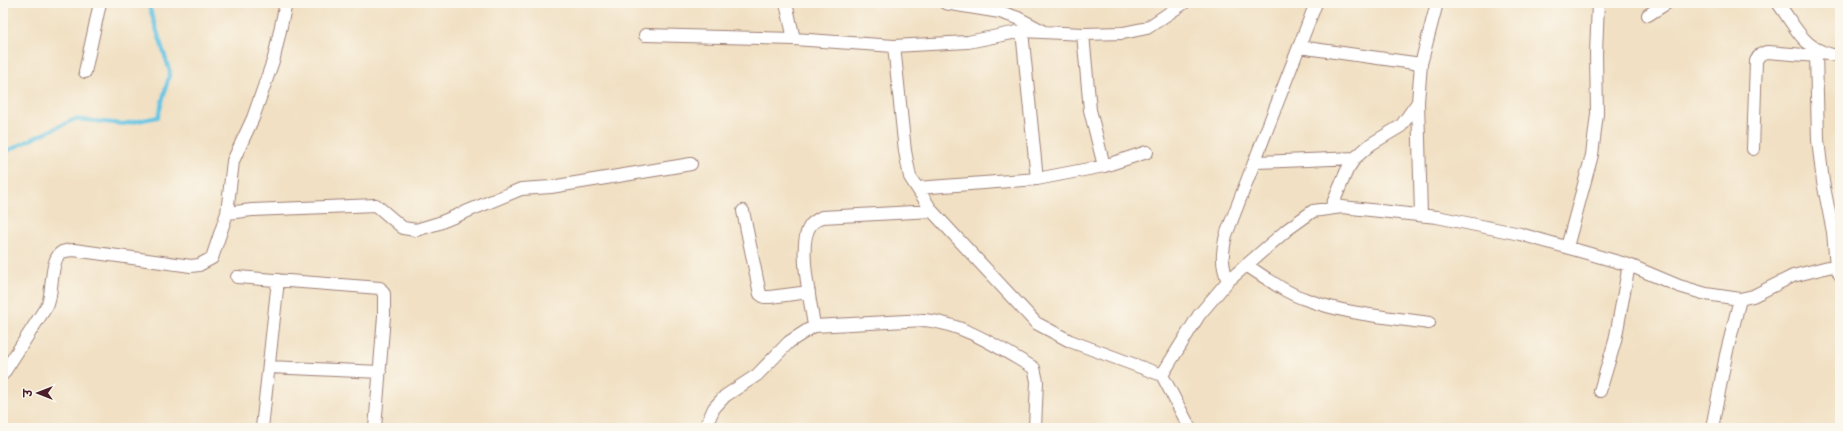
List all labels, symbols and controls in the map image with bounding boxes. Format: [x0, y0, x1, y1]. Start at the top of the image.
north arrow [18, 373, 58, 413]
text: उ [22, 388, 35, 398]

